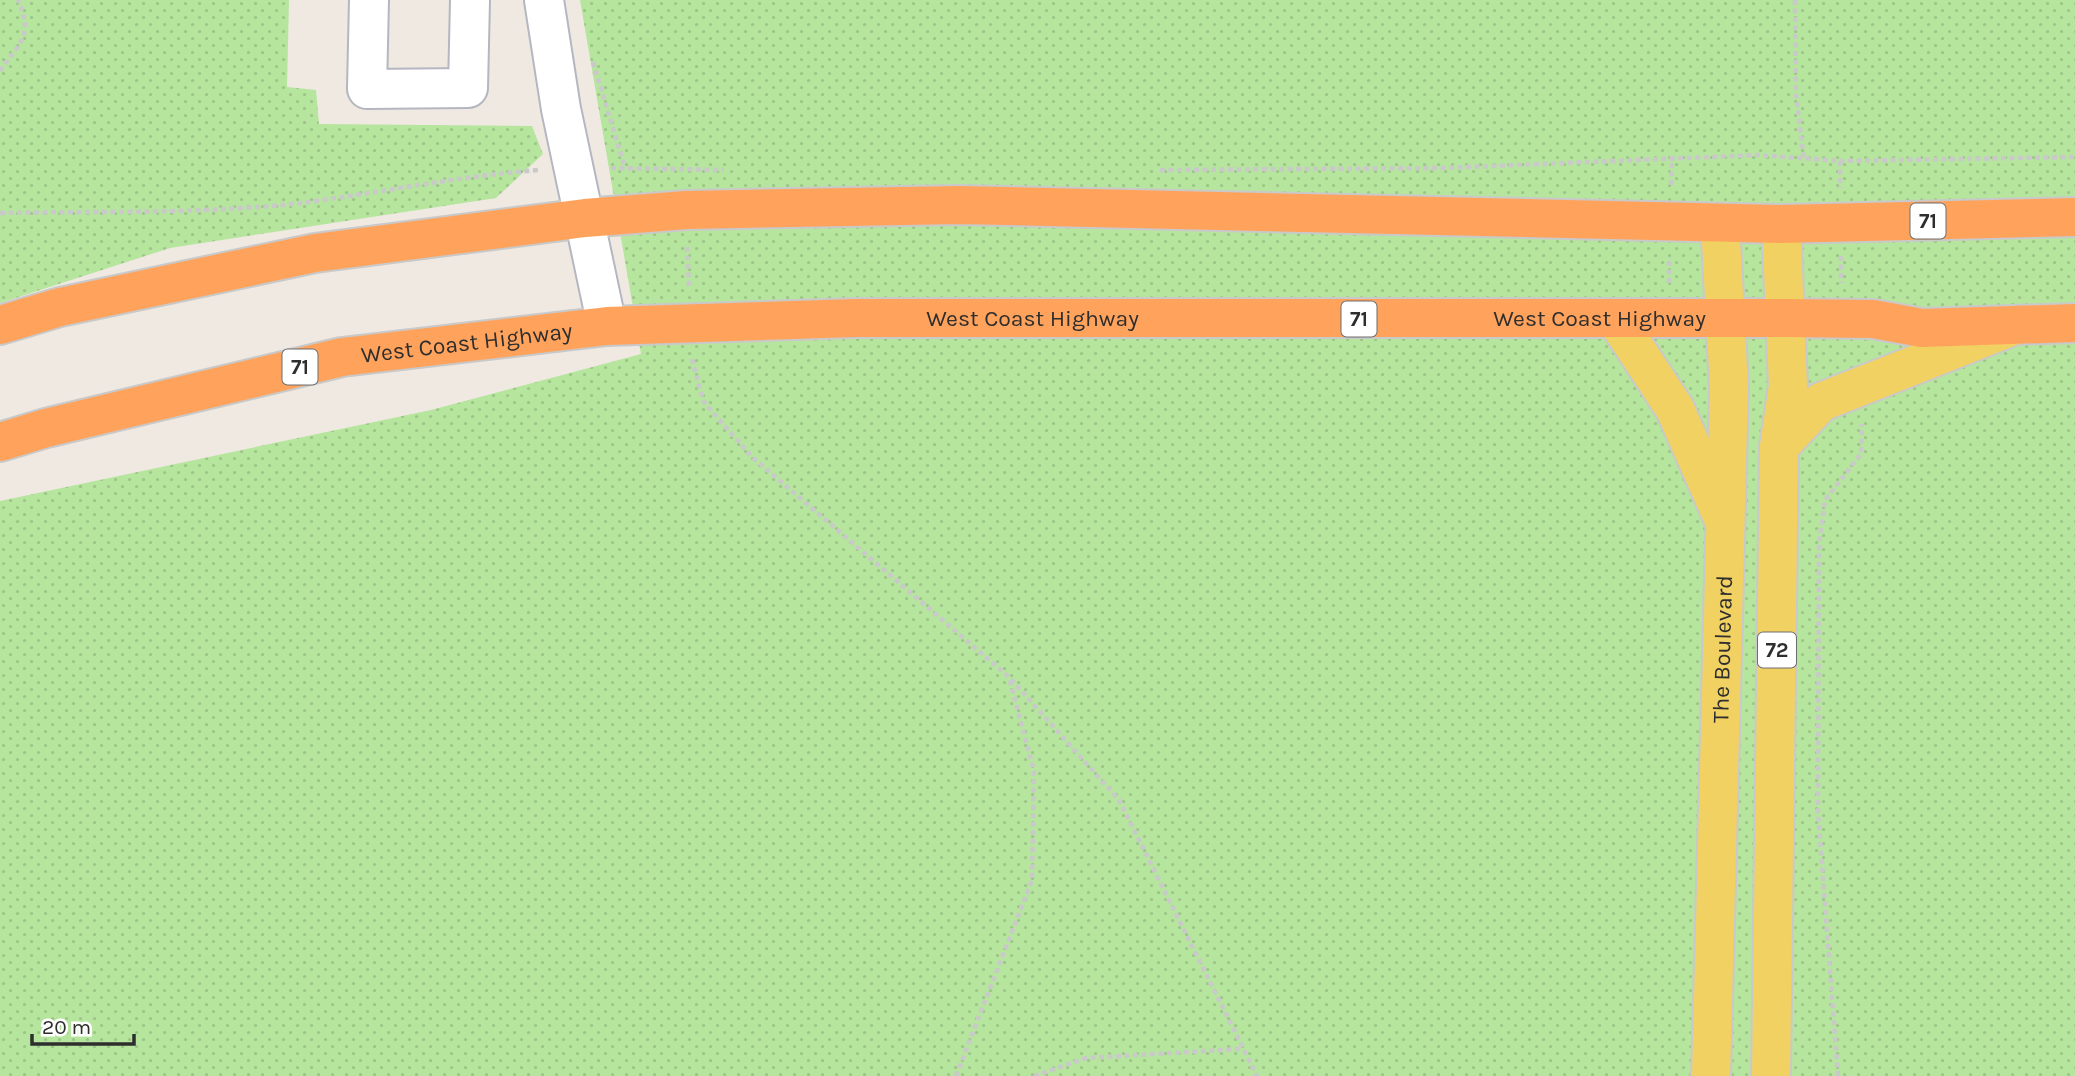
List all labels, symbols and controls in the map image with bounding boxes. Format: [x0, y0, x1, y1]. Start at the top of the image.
road number: 71 [1910, 204, 1946, 238]
road number: 71 [1342, 302, 1376, 336]
street label: West Coast Highway [926, 305, 1139, 332]
street label: West Coast Highway [1493, 305, 1706, 332]
street label: West Coast Highway [360, 317, 574, 369]
road number: 71 [282, 350, 318, 384]
street label: The Boulevard [1707, 575, 1738, 723]
road number: 72 [1758, 632, 1796, 668]
scale bar [32, 1002, 133, 1046]
text: 20 m [42, 1015, 91, 1039]

